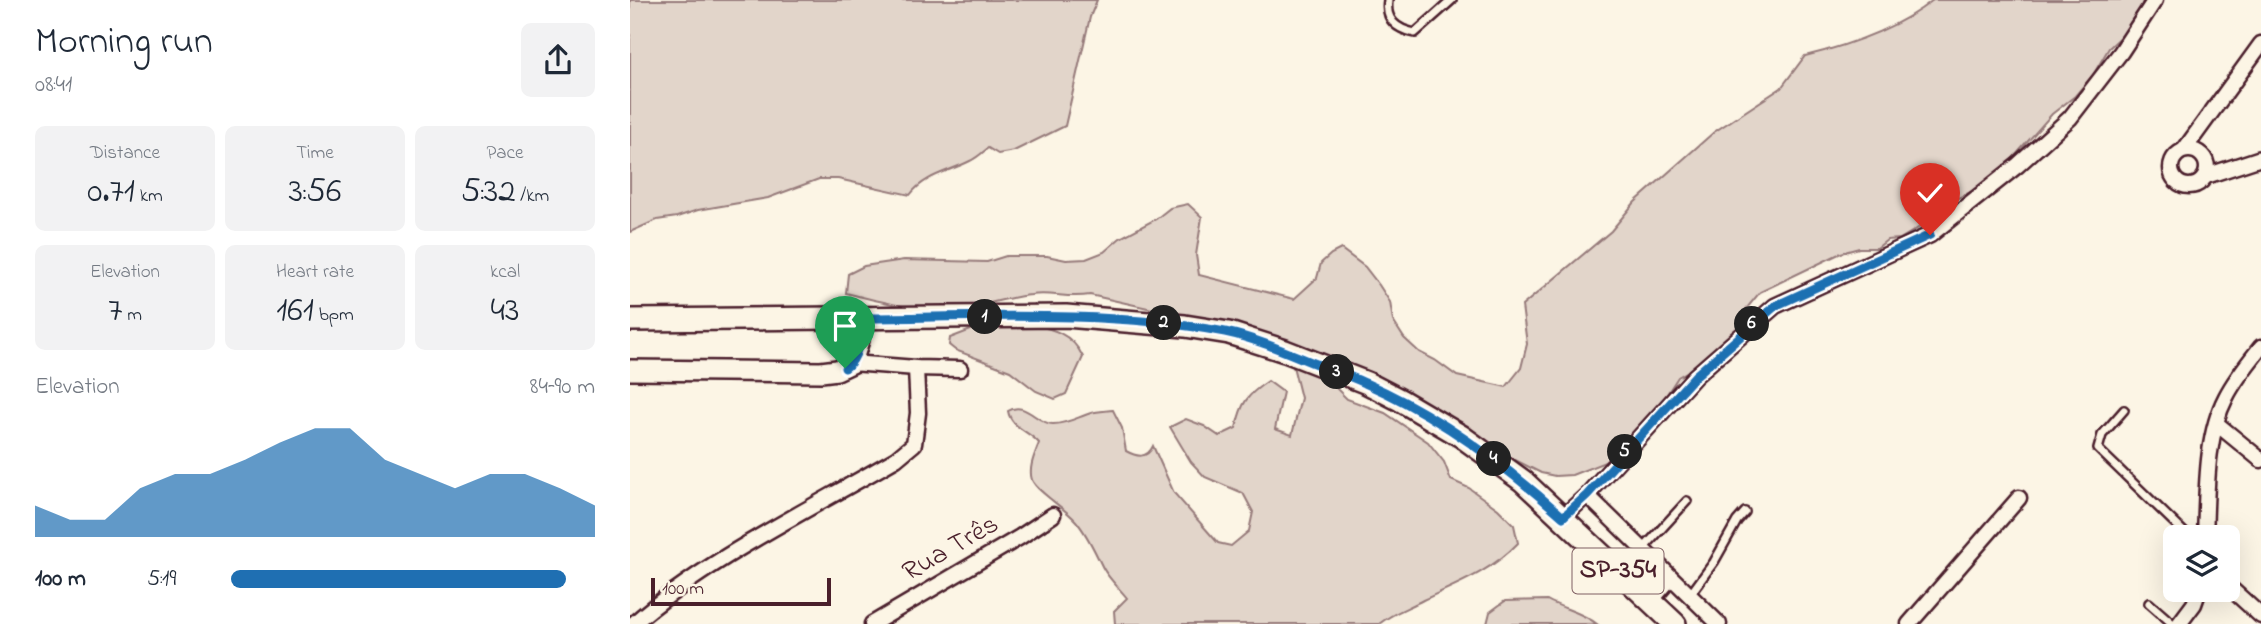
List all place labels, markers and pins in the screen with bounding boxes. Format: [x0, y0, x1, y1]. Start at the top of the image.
pin [1900, 163, 1960, 235]
pin [815, 296, 875, 368]
pin: 1 [968, 300, 1002, 334]
pin: 2 [1146, 306, 1182, 340]
pin: 6 [1734, 306, 1770, 342]
pin: 3 [1320, 354, 1354, 390]
pin: 5 [1608, 434, 1642, 470]
pin: 4 [1476, 442, 1512, 476]

